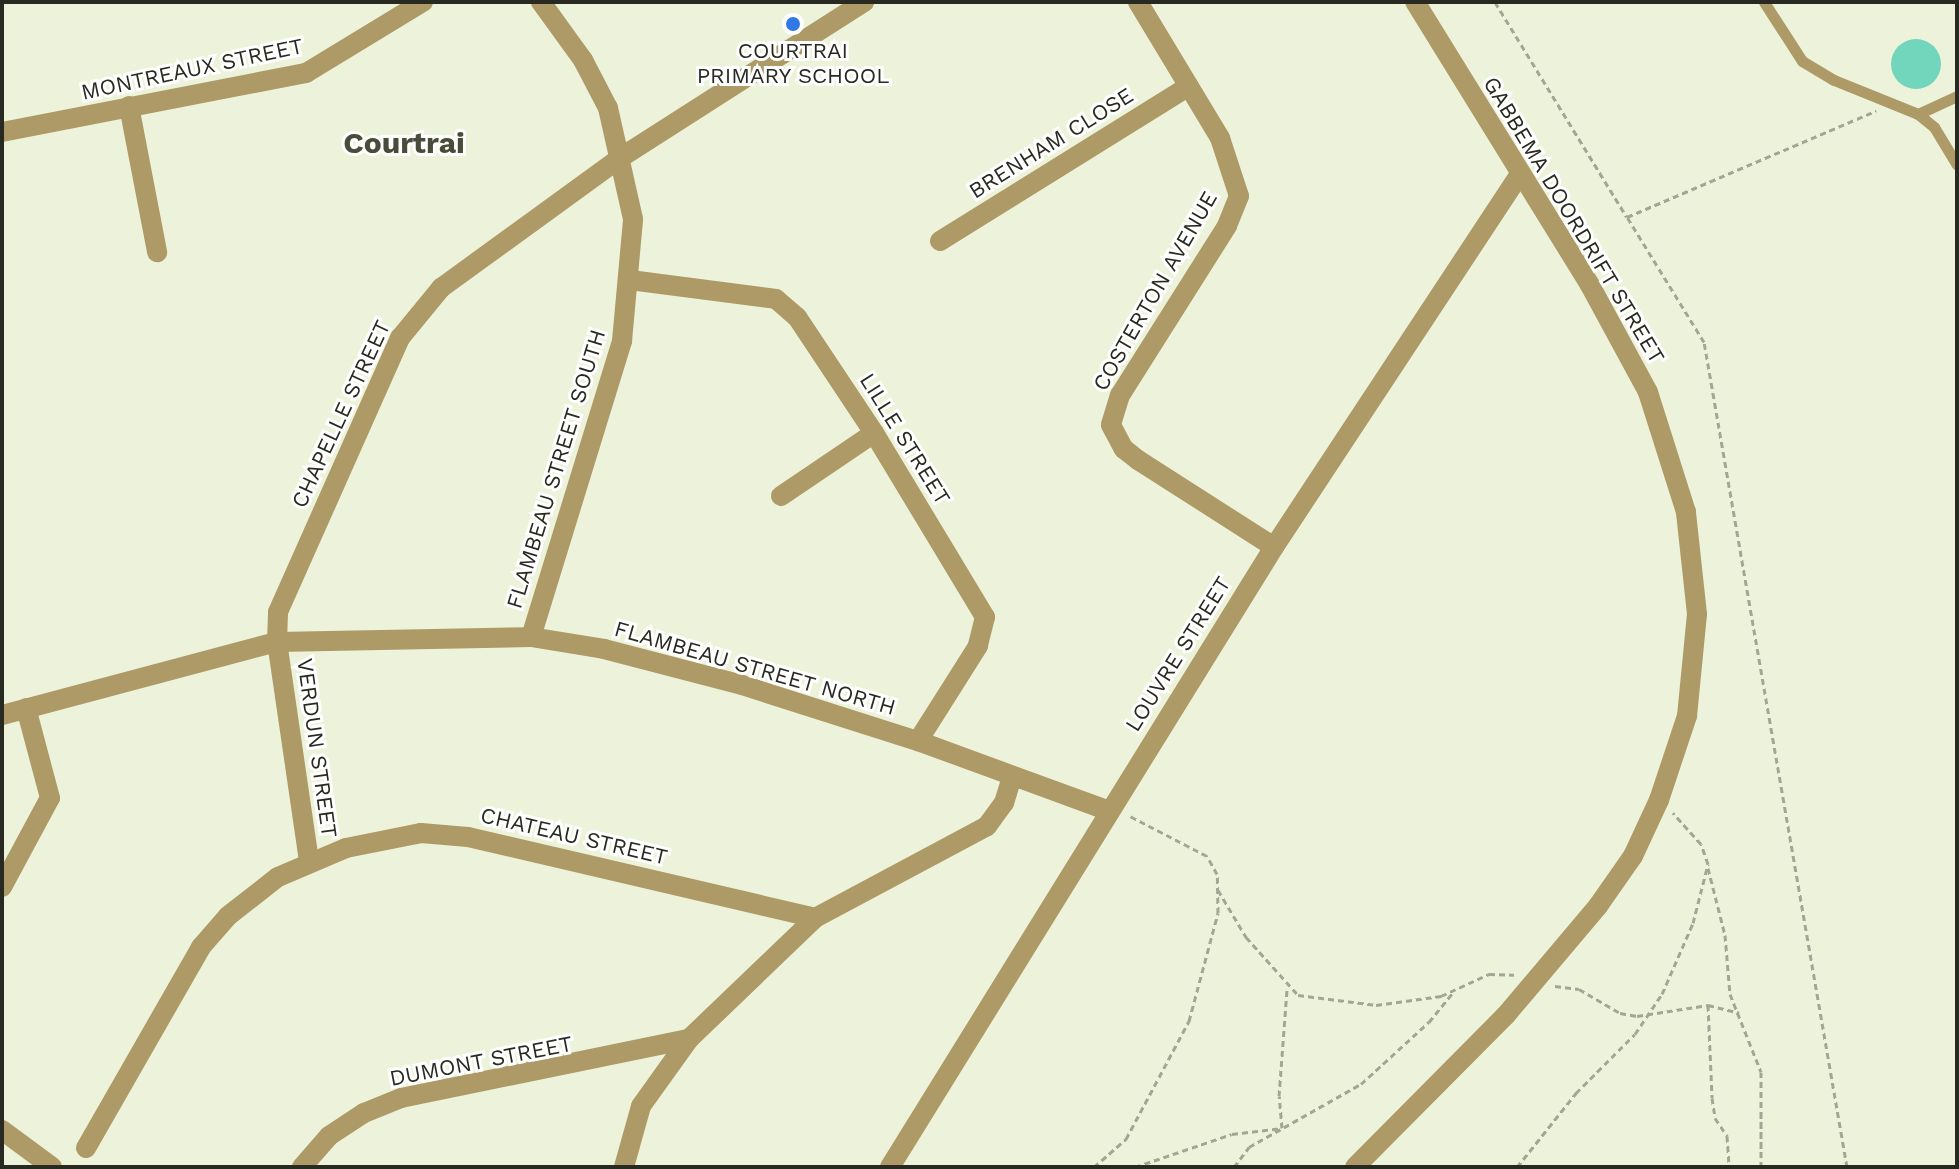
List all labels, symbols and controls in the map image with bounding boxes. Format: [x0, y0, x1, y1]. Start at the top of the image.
marker: COURTRAI PRIMARY SCHOOL [784, 15, 802, 33]
street label: MONTREAUX STREET [79, 33, 305, 105]
place label: COURTRAI PRIMARY SCHOOL [696, 37, 890, 88]
street label: GABBEMA DOORDRIFT STREET [1477, 71, 1671, 369]
street label: BRENHAM CLOSE [964, 82, 1138, 204]
district label: Courtrai [343, 125, 465, 161]
street label: COSTERTON AVENUE [1087, 186, 1223, 396]
street label: CHAPELLE STREET [286, 316, 396, 512]
street label: FLAMBEAU STREET SOUTH [501, 326, 611, 612]
street label: LILLE STREET [854, 368, 956, 510]
street label: LOUVRE STREET [1120, 572, 1236, 736]
street label: FLAMBEAU STREET NORTH [611, 615, 899, 721]
street label: VERDUN STREET [291, 657, 343, 839]
street label: CHATEAU STREET [478, 802, 670, 870]
street label: DUMONT STREET [387, 1030, 575, 1092]

